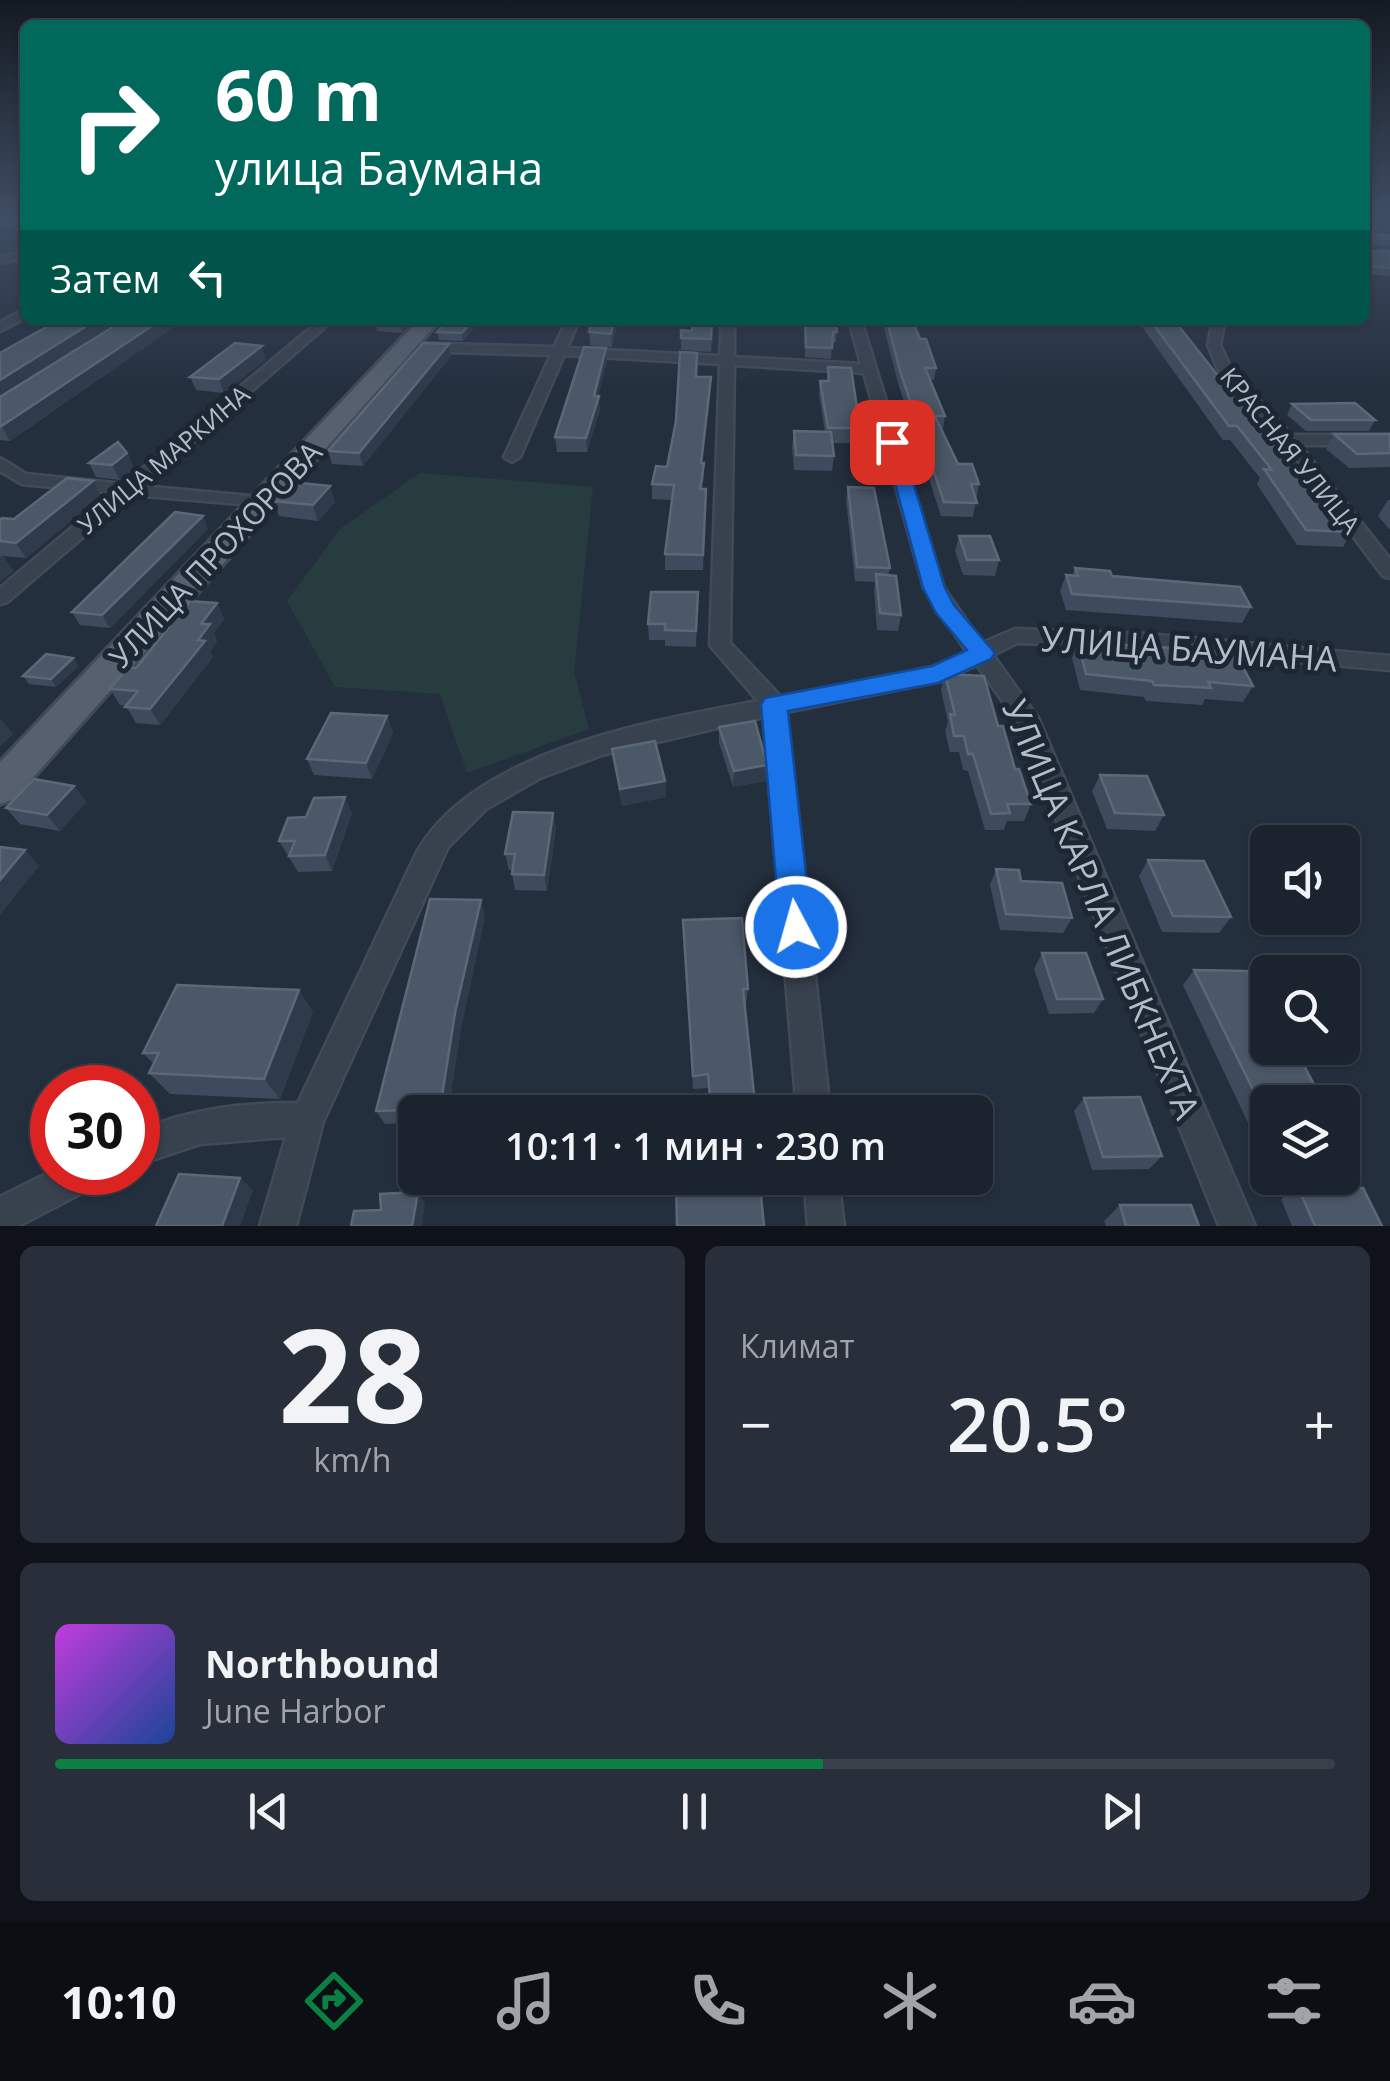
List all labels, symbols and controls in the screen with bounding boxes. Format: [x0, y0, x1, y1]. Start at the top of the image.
text: 60 m [215, 46, 382, 142]
icon: right [50, 60, 180, 190]
text: улица Баумана [215, 137, 543, 198]
icon: left [180, 250, 235, 305]
text: Затем [50, 252, 160, 304]
street label: КРАСНАЯ УЛИЦА [1213, 360, 1369, 540]
street label: УЛИЦА МАРКИНА [70, 377, 256, 541]
pin [850, 400, 935, 485]
icon: arrive [865, 415, 920, 470]
street label: УЛИЦА ПРОХОРОВА [99, 432, 331, 676]
street label: УЛИЦА БАУМАНА [1039, 614, 1339, 682]
street label: УЛИЦА КАРЛА ЛИБКНЕХТА [992, 692, 1212, 1127]
map controls [1250, 825, 1360, 1195]
button: sound [1250, 825, 1360, 935]
position arrow [744, 875, 848, 979]
button: search [1250, 955, 1360, 1065]
speed limit sign: 30 [30, 1065, 160, 1195]
button: layers [1250, 1085, 1360, 1195]
text: 10:11 · 1 мин · 230 m [505, 1119, 886, 1171]
text: 28 [278, 1284, 427, 1461]
text: Климат [740, 1324, 854, 1367]
text: 20.5° [947, 1372, 1128, 1474]
text: − [740, 1386, 771, 1461]
text: + [1304, 1386, 1335, 1461]
text: km/h [314, 1438, 391, 1481]
text: Northbound [205, 1637, 440, 1689]
text: June Harbor [205, 1689, 385, 1732]
icon: previous [241, 1784, 296, 1839]
icon: pause [667, 1784, 722, 1839]
icon: next [1094, 1784, 1149, 1839]
icon: directions [299, 1966, 369, 2036]
icon: music [491, 1966, 561, 2036]
icon: phone [683, 1966, 753, 2036]
icon: climate [875, 1966, 945, 2036]
icon: car [1067, 1966, 1137, 2036]
icon: filters [1259, 1966, 1329, 2036]
text: 10:10 [61, 1971, 177, 2032]

